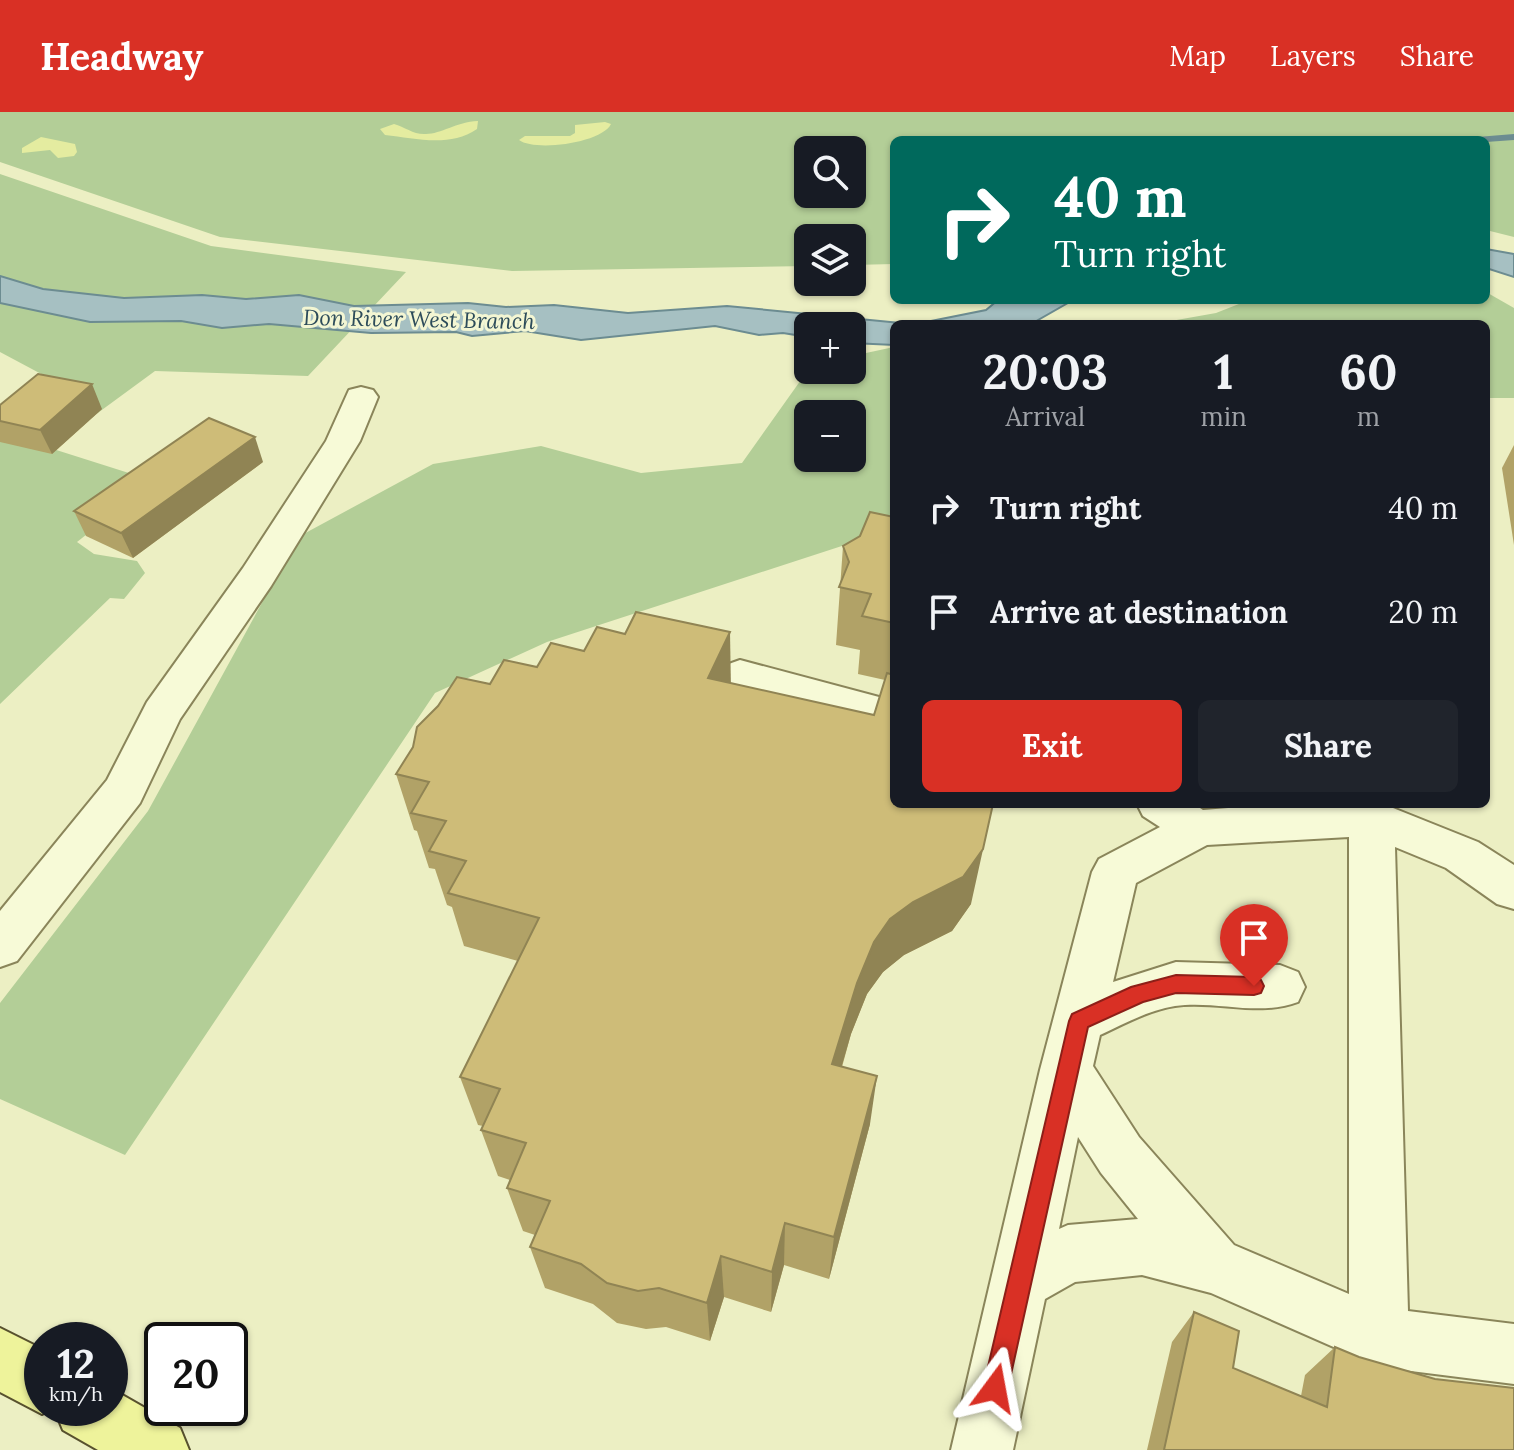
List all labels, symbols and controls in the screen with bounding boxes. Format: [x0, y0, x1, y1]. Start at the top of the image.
text: Headway [40, 32, 203, 80]
text: Map [1169, 38, 1226, 74]
text: Layers [1270, 38, 1356, 74]
text: Share [1400, 38, 1474, 74]
map controls [794, 136, 866, 472]
button: search [794, 136, 866, 208]
text: 40 m [1054, 161, 1187, 232]
icon: right [922, 168, 1026, 272]
button: layers [794, 224, 866, 296]
text: Turn right [1054, 231, 1227, 277]
water label: Don River West Branch [303, 303, 536, 335]
button: + [794, 312, 866, 384]
text: 20:03 [982, 341, 1108, 402]
text: 1 [1214, 341, 1233, 402]
text: 60 [1339, 341, 1397, 402]
button: − [794, 400, 866, 472]
text: Arrival [1006, 400, 1085, 433]
text: min [1201, 400, 1247, 433]
text: m [1357, 400, 1380, 433]
icon: right [922, 486, 966, 530]
text: Turn right [990, 489, 1141, 527]
text: 40 m [1388, 489, 1458, 527]
icon: arrive [922, 590, 966, 634]
text: Arrive at destination [990, 593, 1288, 631]
text: 20 m [1389, 593, 1458, 631]
button: Exit [922, 700, 1182, 792]
button: Share [1198, 700, 1458, 792]
pin [1220, 904, 1288, 986]
icon: arrive [1232, 916, 1276, 960]
speed limit sign: 20 [144, 1322, 248, 1426]
text: 12 [57, 1338, 95, 1389]
position arrow [953, 1346, 1037, 1430]
text: km/h [49, 1381, 103, 1406]

